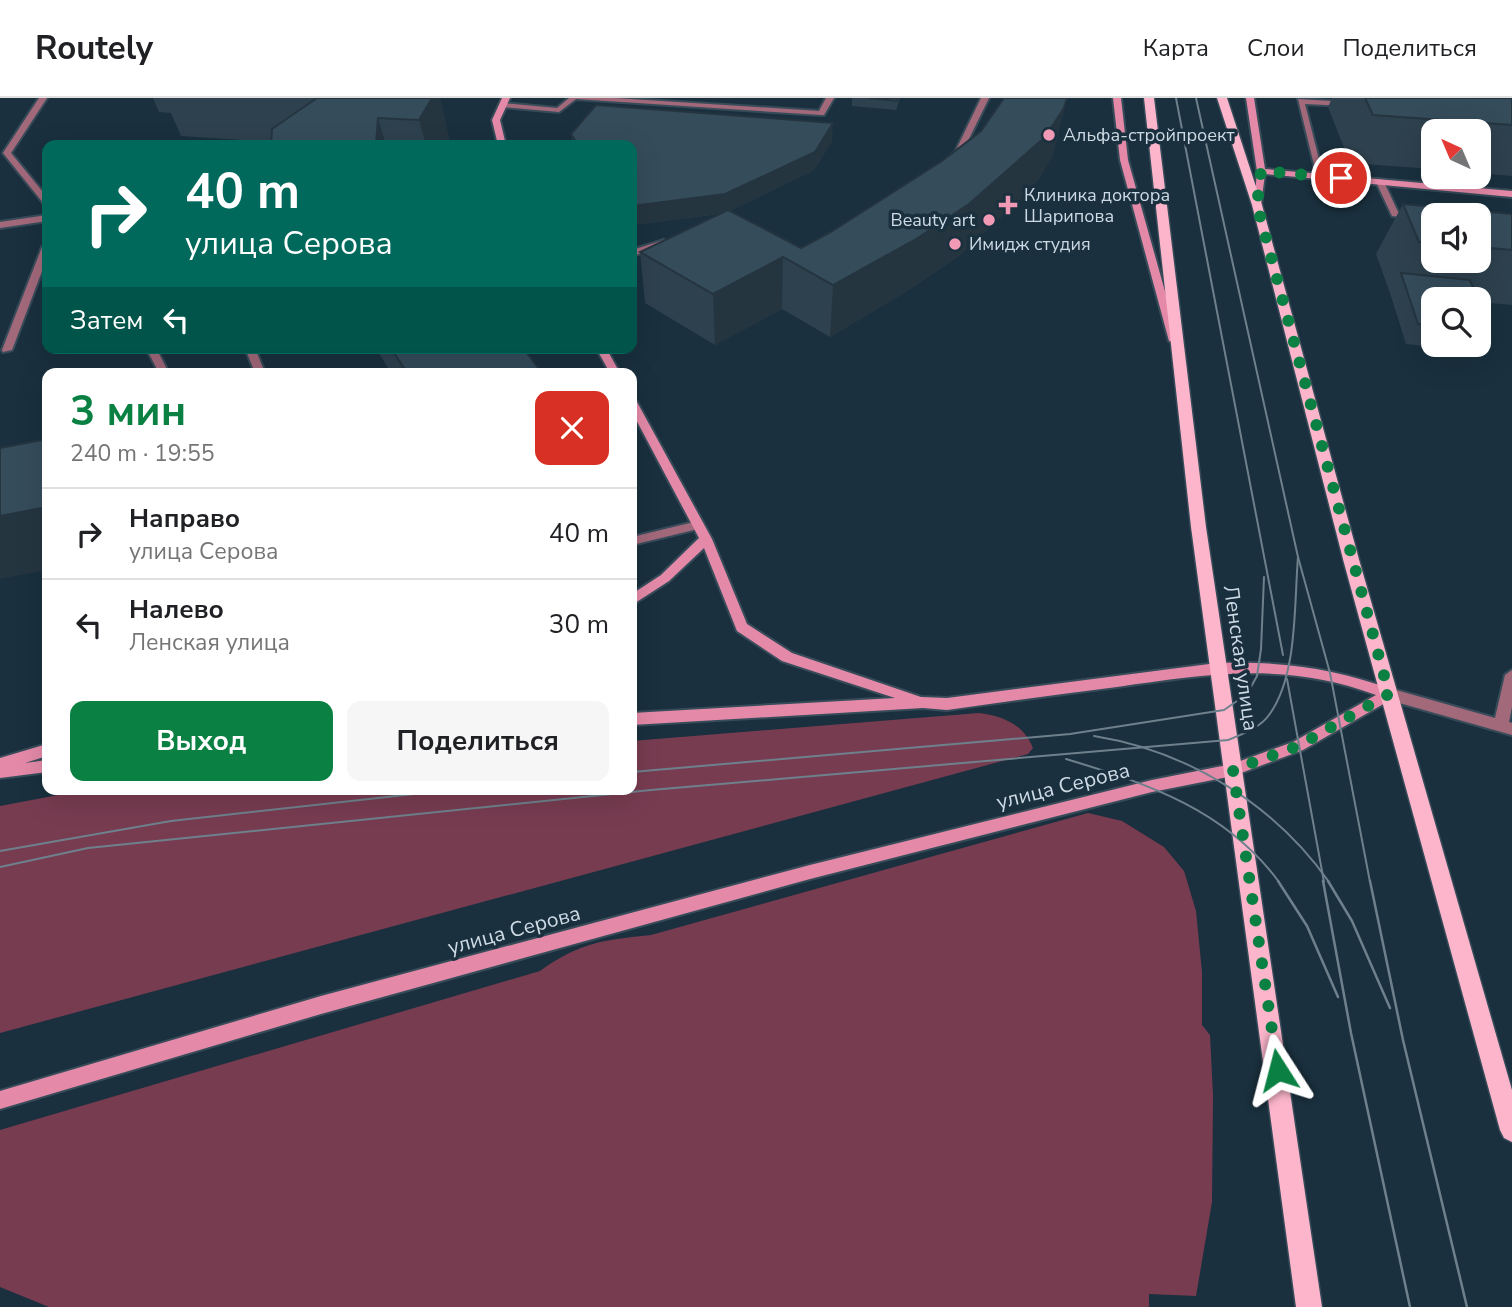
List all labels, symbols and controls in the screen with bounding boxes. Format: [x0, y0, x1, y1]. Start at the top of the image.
text: Routely [35, 26, 153, 71]
text: Карта [1143, 32, 1209, 64]
text: Слои [1247, 32, 1304, 64]
text: Поделиться [1342, 32, 1477, 64]
north arrow [1421, 119, 1491, 189]
map controls [1421, 119, 1491, 357]
place label: Альфа-стройпроект [1063, 123, 1235, 147]
marker: Альфа-стройпроект [1041, 127, 1057, 143]
pin [1311, 148, 1371, 208]
text: 40 m [185, 158, 300, 225]
icon: arrive [1322, 159, 1360, 197]
icon: right [70, 168, 161, 259]
place label: Клиника доктора Шарипова [1024, 183, 1170, 228]
marker: Клиника доктора Шарипова [998, 195, 1018, 215]
button: sound [1421, 203, 1491, 273]
place label: Beauty art [891, 208, 976, 232]
marker: Beauty art [981, 212, 997, 228]
text: улица Серова [185, 222, 393, 265]
place label: Имидж студия [969, 232, 1091, 256]
marker: Имидж студия [947, 236, 963, 252]
button: search [1421, 287, 1491, 357]
icon: left [157, 301, 195, 339]
text: Затем [70, 303, 143, 338]
text: 3 мин [70, 383, 186, 440]
button: close [535, 391, 609, 465]
text: 240 m · 19:55 [70, 438, 215, 469]
text: Направо [129, 501, 240, 536]
icon: right [70, 515, 108, 553]
text: 40 m [549, 516, 609, 551]
text: улица Серова [129, 536, 278, 567]
street label: Ленская улица [1217, 583, 1265, 733]
text: Налево [129, 592, 224, 627]
icon: left [70, 606, 108, 644]
text: 30 m [549, 607, 609, 642]
text: Ленская улица [129, 627, 290, 658]
button: Выход [70, 701, 333, 781]
button: Поделиться [347, 701, 609, 781]
street label: улица Серова [993, 756, 1133, 816]
street label: улица Серова [444, 899, 584, 961]
position arrow [1241, 1033, 1315, 1107]

